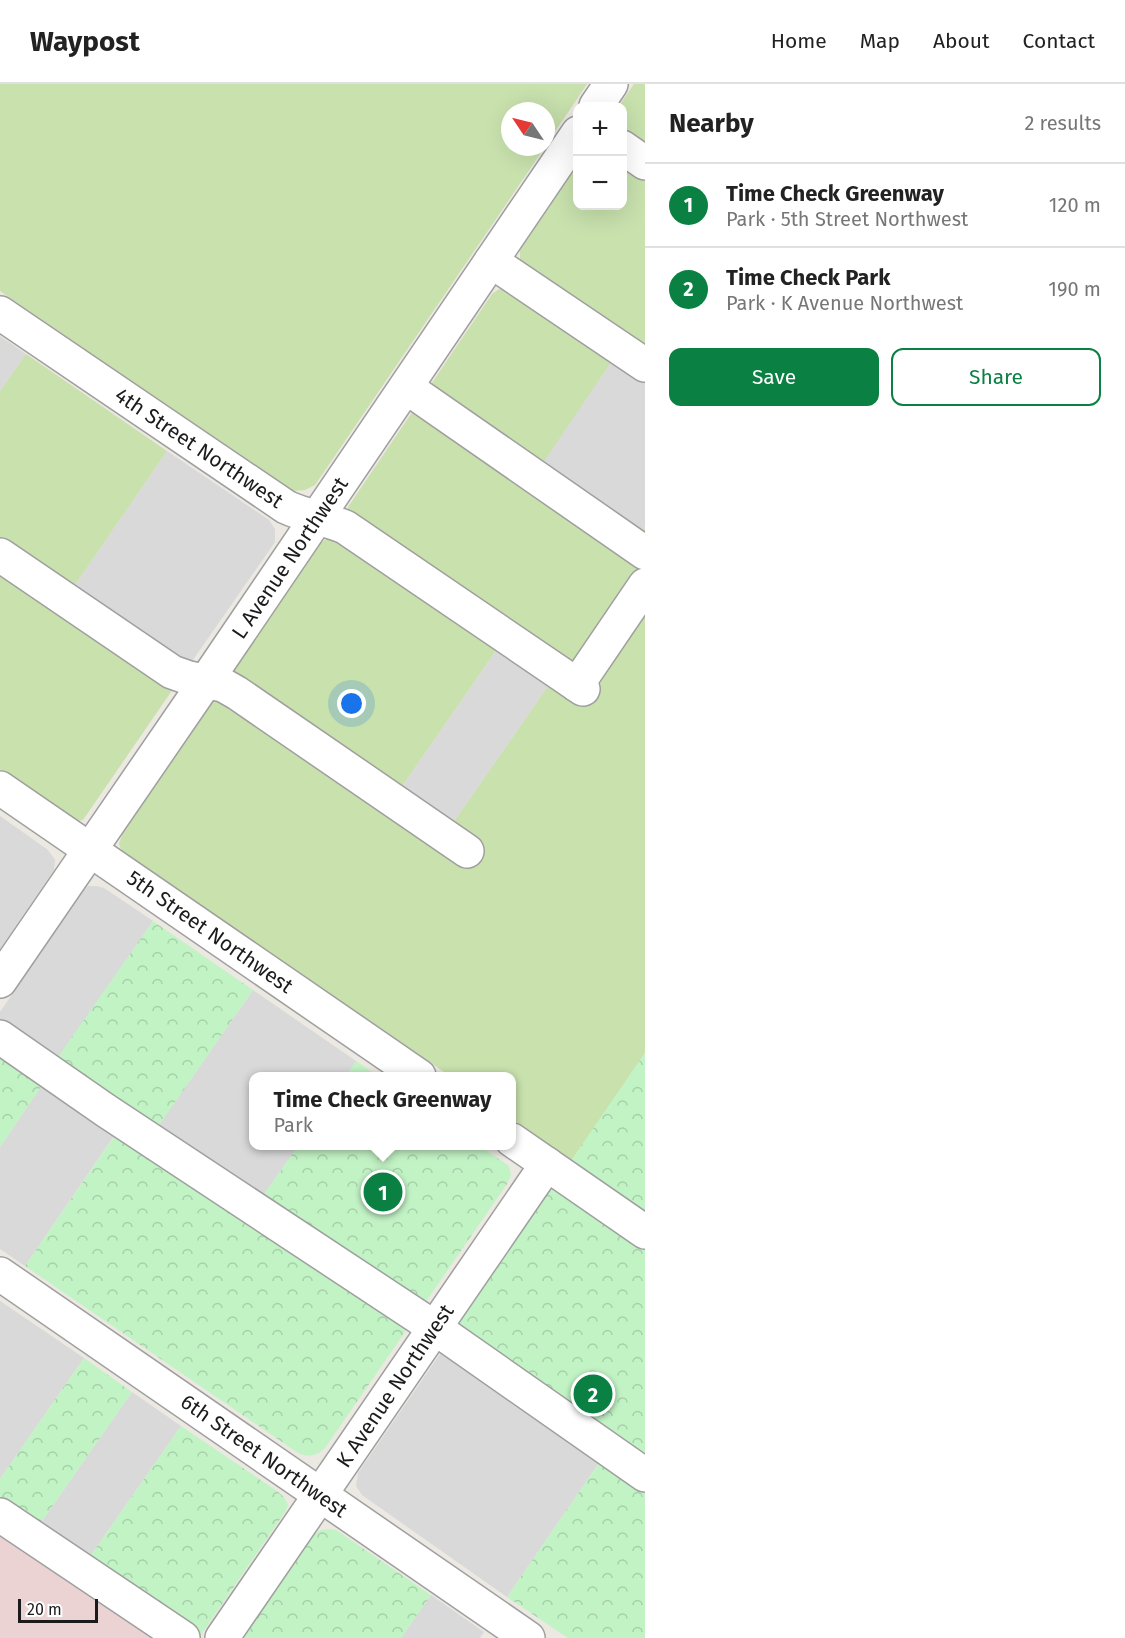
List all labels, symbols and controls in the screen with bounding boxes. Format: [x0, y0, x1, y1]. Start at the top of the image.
text: Waypost [30, 25, 140, 58]
text: Home [771, 28, 827, 54]
text: Map [860, 28, 900, 54]
text: About [933, 28, 990, 54]
text: Contact [1023, 28, 1095, 54]
north arrow [501, 102, 555, 156]
map controls [573, 102, 627, 210]
button: + [573, 102, 627, 156]
text: Nearby [669, 108, 754, 139]
text: 2 results [1024, 111, 1101, 135]
button: − [573, 156, 627, 210]
text: Time Check Greenway [726, 180, 944, 207]
text: 1 [684, 193, 693, 217]
text: 120 m [1049, 193, 1101, 217]
text: Park · 5th Street Northwest [726, 207, 968, 231]
text: Time Check Park [726, 264, 890, 291]
text: 2 [683, 277, 694, 301]
text: 190 m [1048, 277, 1101, 301]
text: Park · K Avenue Northwest [726, 291, 963, 315]
button: Save [669, 348, 879, 406]
button: Share [891, 348, 1101, 406]
street label: 4th Street Northwest [110, 382, 289, 514]
street label: L Avenue Northwest [226, 472, 354, 644]
your location [337, 689, 366, 718]
street label: 5th Street Northwest [122, 865, 298, 999]
popup [249, 1072, 516, 1150]
text: Time Check Greenway [274, 1086, 491, 1113]
text: Park [274, 1113, 313, 1137]
pin: 1 [364, 1170, 403, 1214]
street label: K Avenue Northwest [331, 1299, 460, 1473]
pin: 2 [574, 1372, 612, 1416]
street label: 6th Street Northwest [176, 1389, 353, 1524]
scale bar [18, 1596, 98, 1624]
text: 20 m [27, 1600, 62, 1619]

